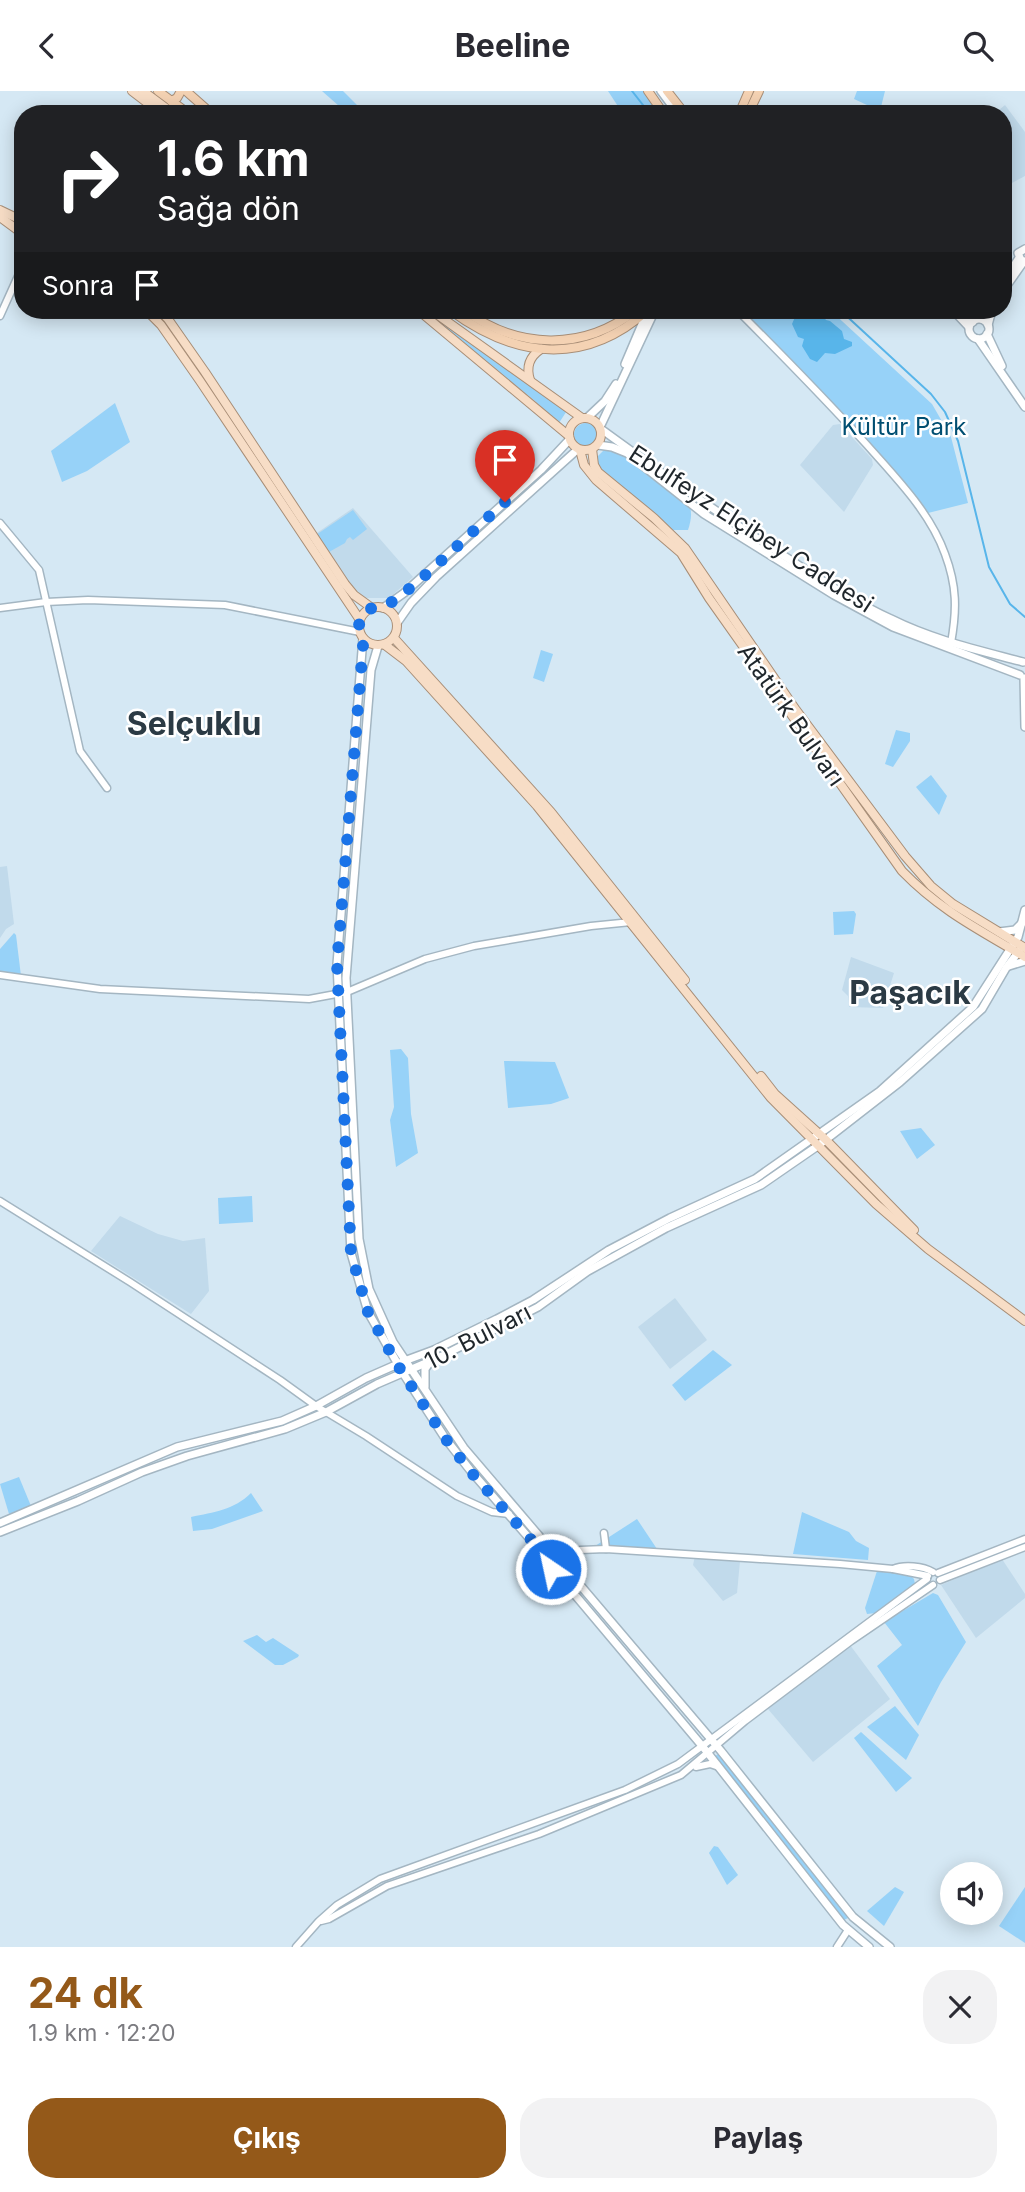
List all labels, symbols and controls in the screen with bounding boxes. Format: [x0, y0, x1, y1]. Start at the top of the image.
text: Beeline [455, 26, 570, 65]
icon: back [28, 27, 66, 65]
icon: search [959, 27, 997, 65]
text: 1.6 km [157, 129, 310, 188]
icon: right [42, 133, 133, 224]
text: Sağa dön [157, 189, 300, 228]
icon: arrive [128, 266, 166, 304]
text: Sonra [42, 270, 114, 301]
park label: Kültür Park [842, 412, 966, 441]
pin [475, 430, 535, 502]
street label: Ebulfeyz Elçibey Caddesi [624, 439, 879, 618]
icon: arrive [486, 441, 524, 479]
street label: Atatürk Bulvarı [732, 638, 851, 791]
district label: Selçuklu [127, 704, 261, 743]
district label: Paşacık [849, 973, 971, 1012]
street label: 10. Bulvarı [420, 1297, 536, 1376]
position arrow [514, 1532, 588, 1606]
map controls [940, 1862, 1003, 1925]
button: sound [940, 1862, 1003, 1925]
text: 24 dk [28, 1967, 143, 2018]
button: close [923, 1970, 997, 2044]
text: 1.9 km · 12:20 [28, 2019, 175, 2047]
button: Çıkış [28, 2098, 506, 2178]
button: Paylaş [520, 2098, 997, 2178]

